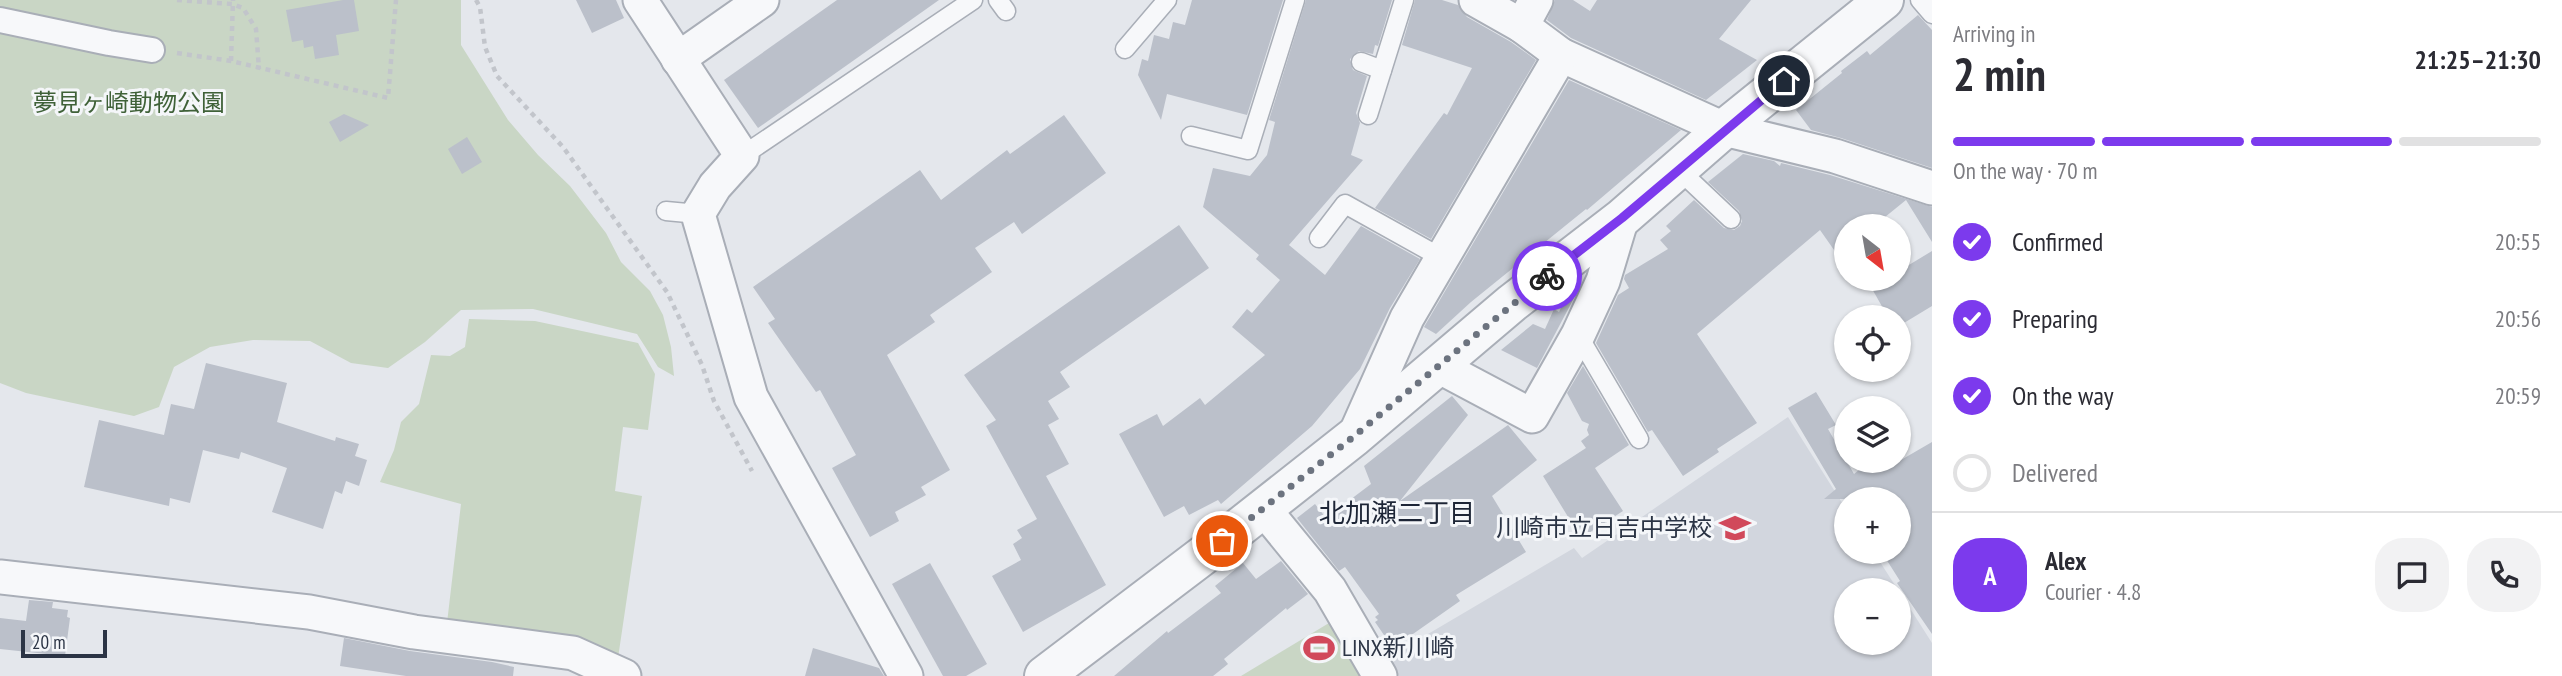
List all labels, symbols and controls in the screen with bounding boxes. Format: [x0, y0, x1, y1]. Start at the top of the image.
text: Arriving in [1953, 19, 2035, 48]
text: 21:25–21:30 [2414, 43, 2541, 76]
text: 2 min [1953, 44, 2046, 104]
pin [1754, 51, 1814, 111]
icon: home [1765, 62, 1803, 100]
park label: 夢見ヶ崎動物公園 [33, 87, 225, 118]
text: On the way · 70 m [1953, 156, 2097, 185]
north arrow [1834, 214, 1911, 290]
map controls [1834, 214, 1911, 655]
icon: check [1953, 223, 1991, 261]
text: Confirmed [2012, 225, 2103, 258]
text: 20:55 [2495, 227, 2541, 256]
courier [1512, 241, 1582, 311]
icon: bike [1528, 257, 1566, 295]
icon: check [1953, 300, 1991, 338]
text: Preparing [2012, 302, 2098, 335]
text: 20:56 [2495, 304, 2541, 333]
button: locate [1834, 305, 1911, 382]
icon: check [1953, 377, 1991, 415]
text: On the way [2012, 379, 2114, 412]
text: 20:59 [2495, 381, 2541, 410]
button: layers [1834, 396, 1911, 473]
text: Delivered [2012, 456, 2098, 489]
button: + [1834, 487, 1911, 564]
district label: 北加瀬二丁目 [1319, 496, 1475, 529]
pin [1192, 511, 1252, 571]
school or university icon: 川崎市立日吉中学校 [1718, 511, 1752, 545]
place label: 川崎市立日吉中学校 [1496, 512, 1712, 543]
icon: bag [1203, 522, 1241, 560]
button: chat [2375, 538, 2449, 612]
button: phone [2467, 538, 2541, 612]
text: Alex [2045, 544, 2086, 577]
text: A [1983, 559, 1997, 592]
text: Courier · 4.8 [2045, 577, 2141, 606]
button: − [1834, 578, 1911, 655]
scale bar [21, 627, 107, 659]
text: 20 m [32, 630, 66, 654]
sports icon: LINX新川崎 [1302, 631, 1336, 665]
place label: LINX新川崎 [1342, 632, 1454, 663]

